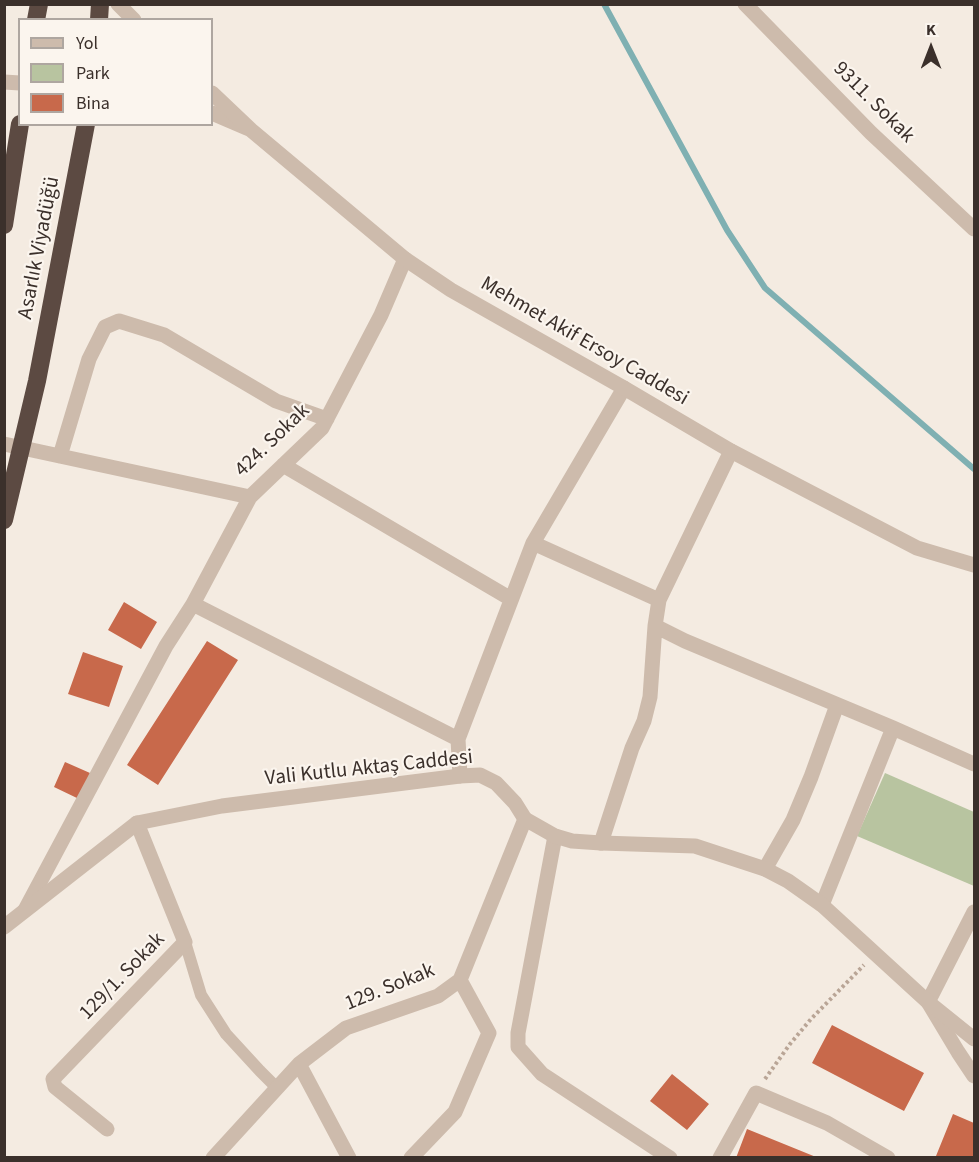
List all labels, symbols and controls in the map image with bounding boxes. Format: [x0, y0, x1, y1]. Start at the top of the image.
legend [18, 18, 213, 126]
north arrow [901, 18, 961, 78]
text: K [926, 19, 936, 41]
text: Yol [76, 31, 98, 56]
street label: 9311. Sokak [827, 57, 919, 149]
text: Park [76, 61, 110, 86]
text: Bina [76, 91, 110, 116]
street label: Asarlık Viyadüğü [14, 175, 66, 321]
street label: Mehmet Akif Ersoy Caddesi [476, 272, 692, 412]
street label: 424. Sokak [230, 399, 316, 483]
street label: Vali Kutlu Aktaş Caddesi [264, 746, 474, 792]
street label: 129/1. Sokak [75, 928, 171, 1026]
street label: 129. Sokak [341, 959, 439, 1017]

